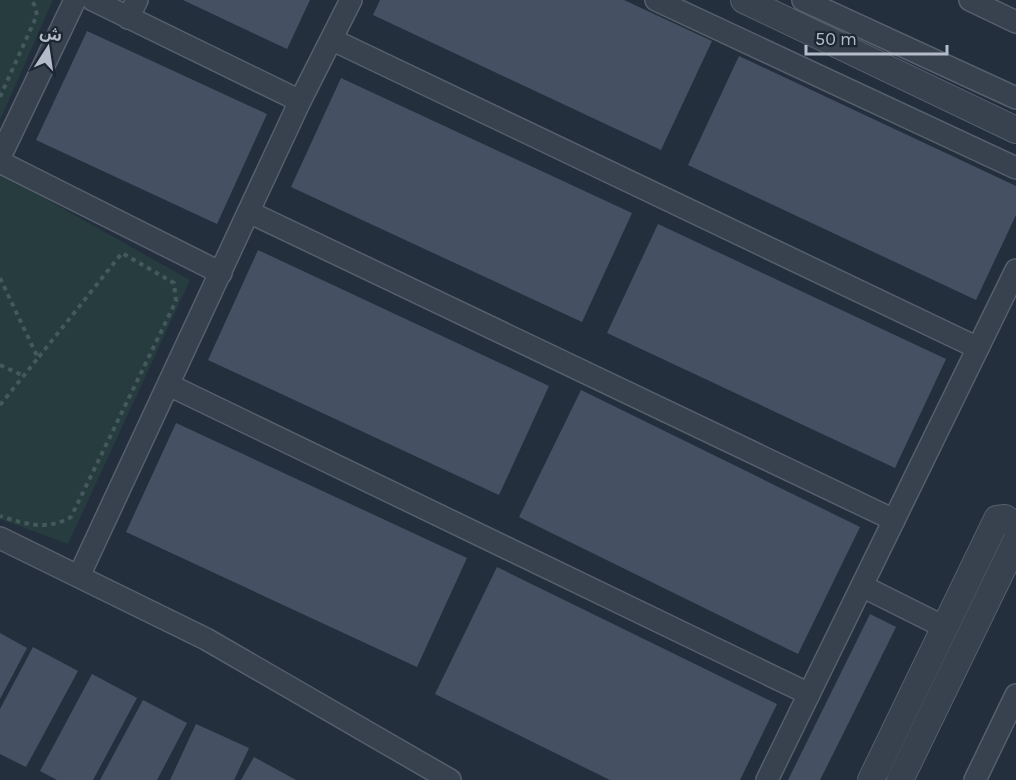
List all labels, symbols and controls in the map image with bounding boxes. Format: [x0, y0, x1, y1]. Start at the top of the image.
north arrow [18, 18, 78, 78]
scale bar [806, 18, 947, 56]
text: ش [38, 22, 64, 45]
text: 50 m [815, 28, 857, 50]

